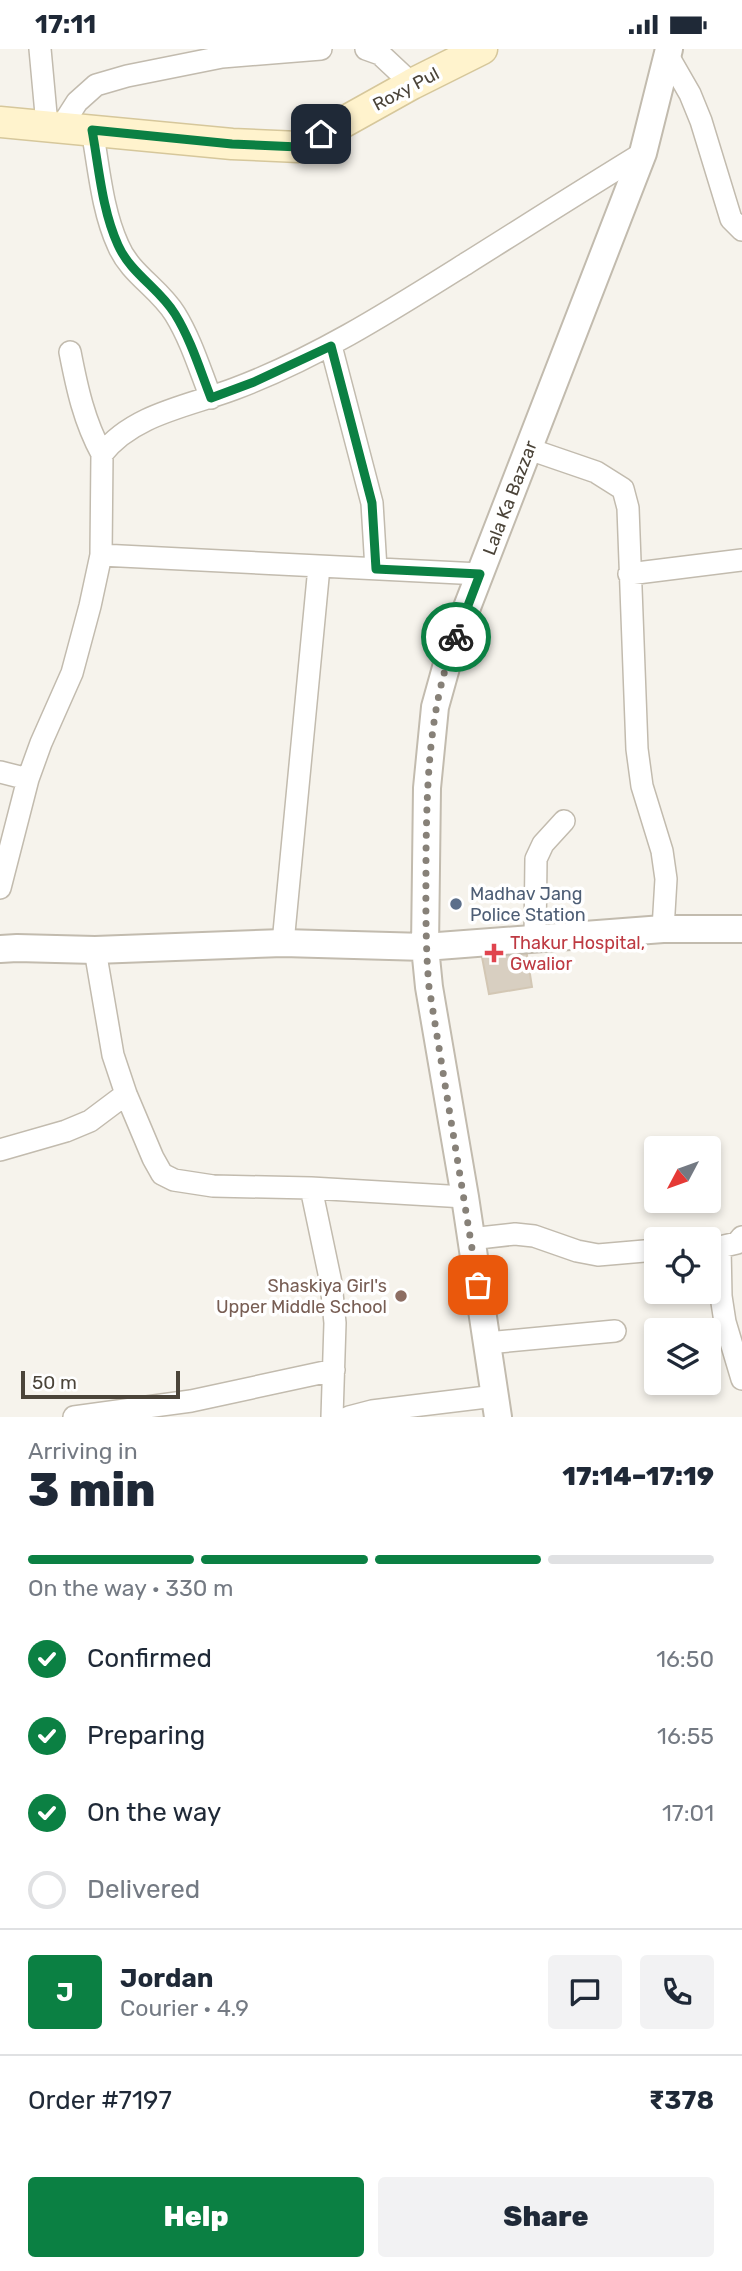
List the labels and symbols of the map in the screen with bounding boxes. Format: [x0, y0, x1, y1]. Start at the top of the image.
street label: Roxy Pul [369, 62, 443, 116]
pin [291, 104, 351, 164]
street label: Lala Ka Bazzar [478, 437, 542, 558]
courier [421, 602, 491, 672]
place label: Madhav Jang Police Station [470, 883, 586, 926]
marker: Madhav Jang Police Station [448, 896, 464, 912]
place label: Thakur Hospital, Gwalior [510, 932, 645, 975]
marker: Thakur Hospital, Gwalior [484, 943, 504, 963]
north arrow [644, 1136, 721, 1213]
pin [448, 1255, 508, 1315]
place label: Shaskiya Girl's Upper Middle School [216, 1275, 387, 1318]
marker: Shaskiya Girl's Upper Middle School [393, 1288, 409, 1304]
scale bar [21, 1368, 180, 1400]

